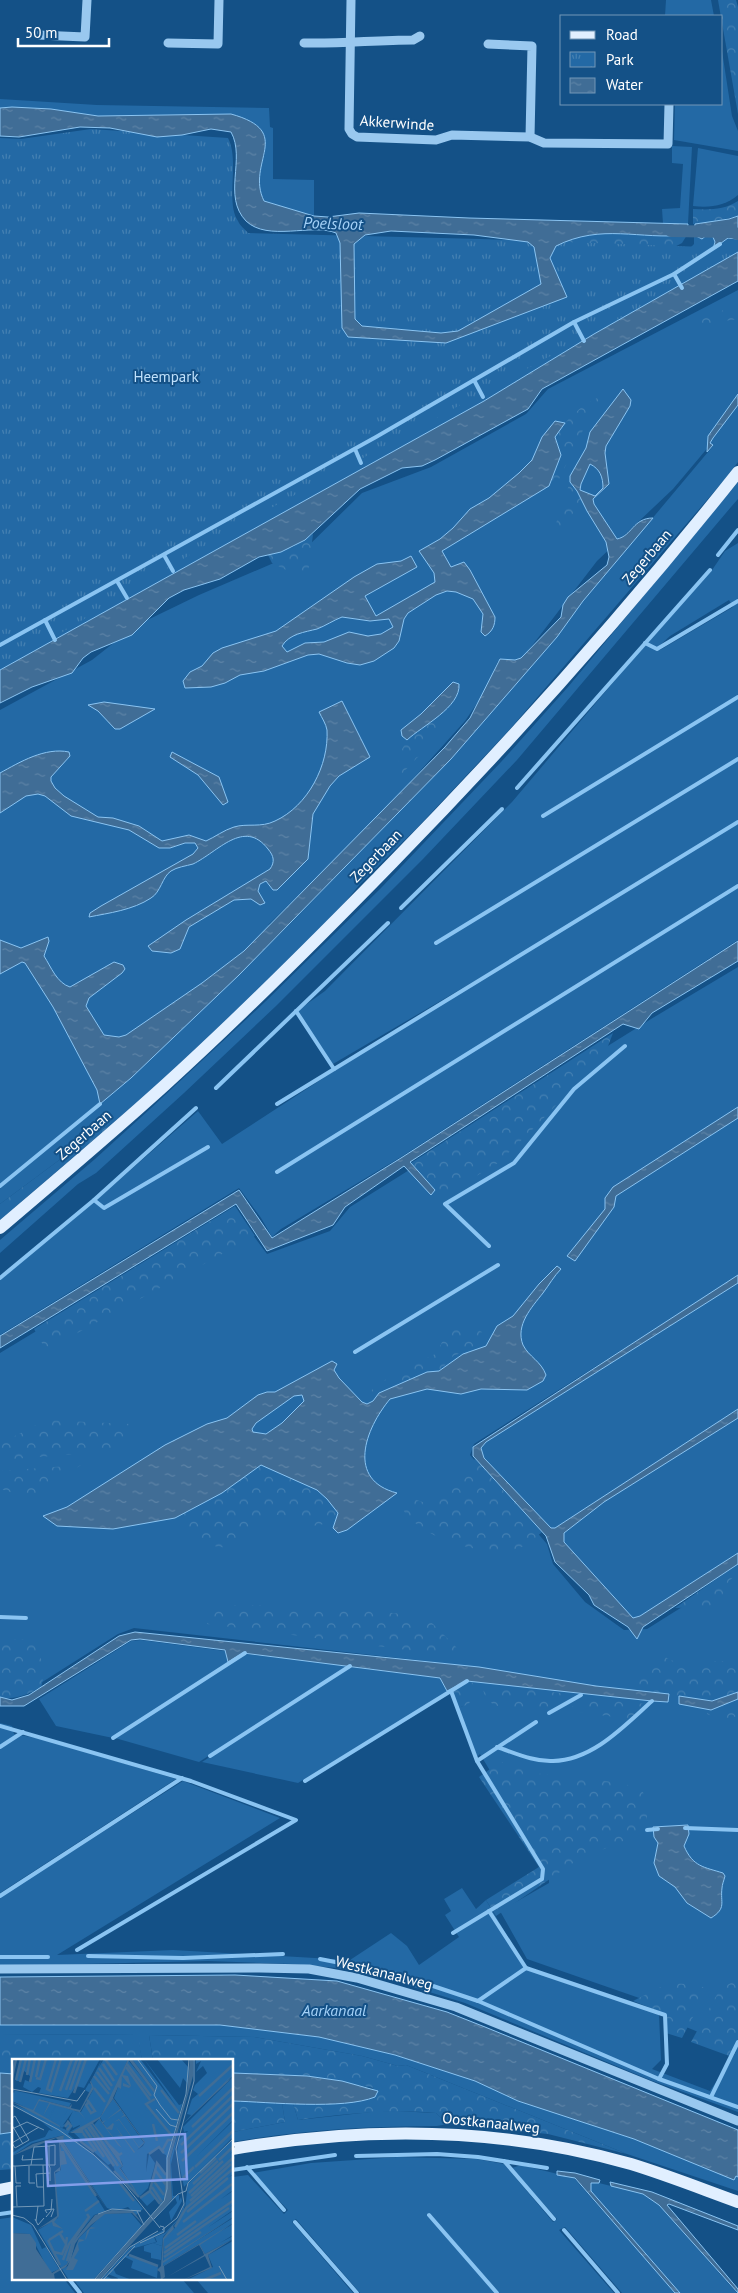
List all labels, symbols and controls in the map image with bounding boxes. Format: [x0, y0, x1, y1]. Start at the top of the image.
scale bar [18, 15, 109, 47]
legend [560, 15, 723, 105]
text: 50 m [25, 23, 58, 42]
text: Road [606, 25, 638, 44]
text: Park [606, 50, 634, 69]
text: Water [606, 75, 643, 94]
street label: Akkerwinde [359, 110, 435, 135]
water label: Poelsloot [303, 212, 364, 234]
park label: Heempark [133, 367, 199, 386]
street label: Zegerbaan [618, 525, 675, 588]
street label: Zegerbaan [346, 825, 406, 886]
street label: Zegerbaan [52, 1106, 115, 1164]
street label: Westkanaalweg [334, 1951, 435, 1994]
water label: Aarkanaal [301, 2000, 367, 2020]
inset map [12, 2059, 234, 2280]
street label: Oostkanaalweg [441, 2108, 541, 2137]

